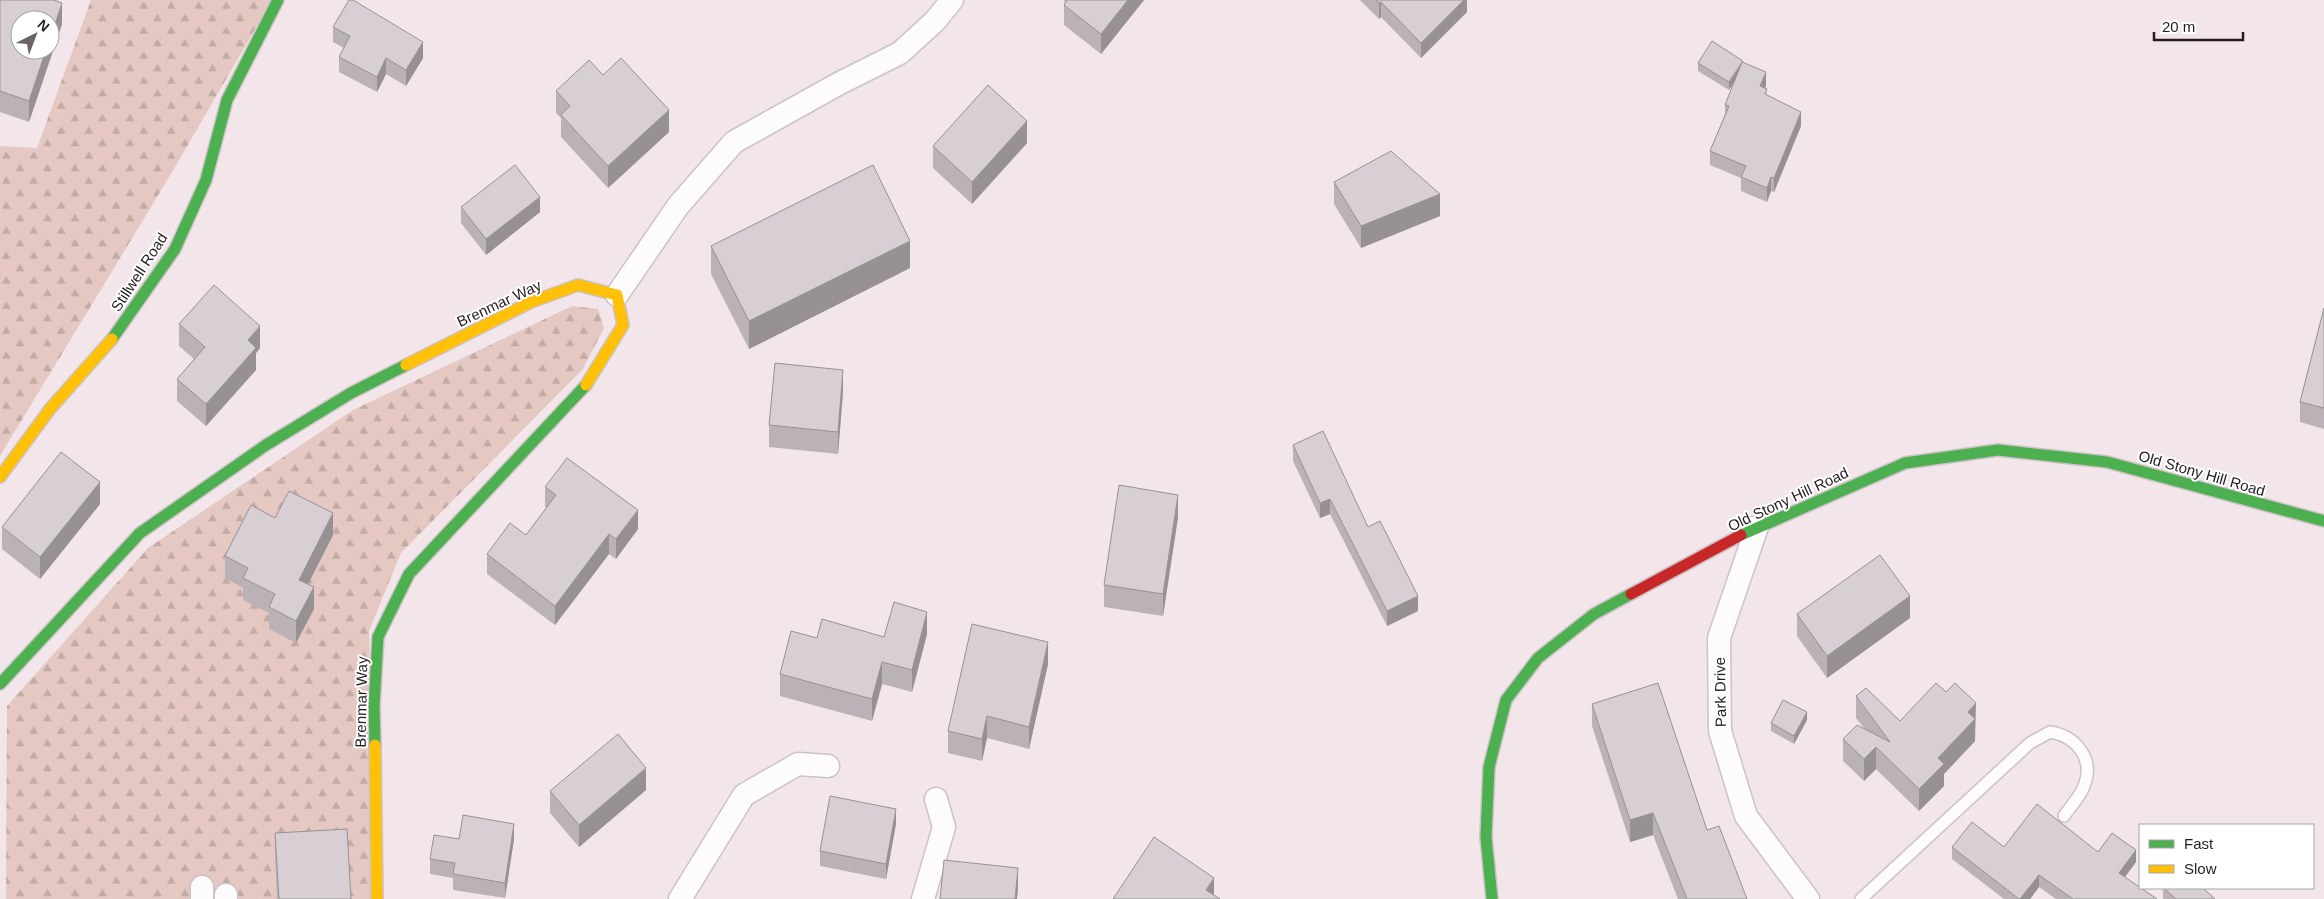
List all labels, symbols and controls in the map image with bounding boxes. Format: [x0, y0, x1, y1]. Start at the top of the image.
north arrow [10, 10, 60, 60]
scale bar [2154, 10, 2243, 42]
text: N [35, 16, 53, 35]
text: 20 m [2162, 18, 2195, 35]
street label: Stillwell Road [107, 230, 171, 314]
street label: Brenmar Way [454, 276, 544, 330]
street label: Old Stony Hill Road [2137, 447, 2267, 499]
street label: Old Stony Hill Road [1725, 464, 1851, 534]
street label: Brenmar Way [352, 656, 370, 748]
street label: Park Drive [1711, 657, 1729, 727]
legend [2139, 824, 2314, 889]
text: Fast [2184, 835, 2214, 852]
text: Slow [2184, 860, 2217, 877]

